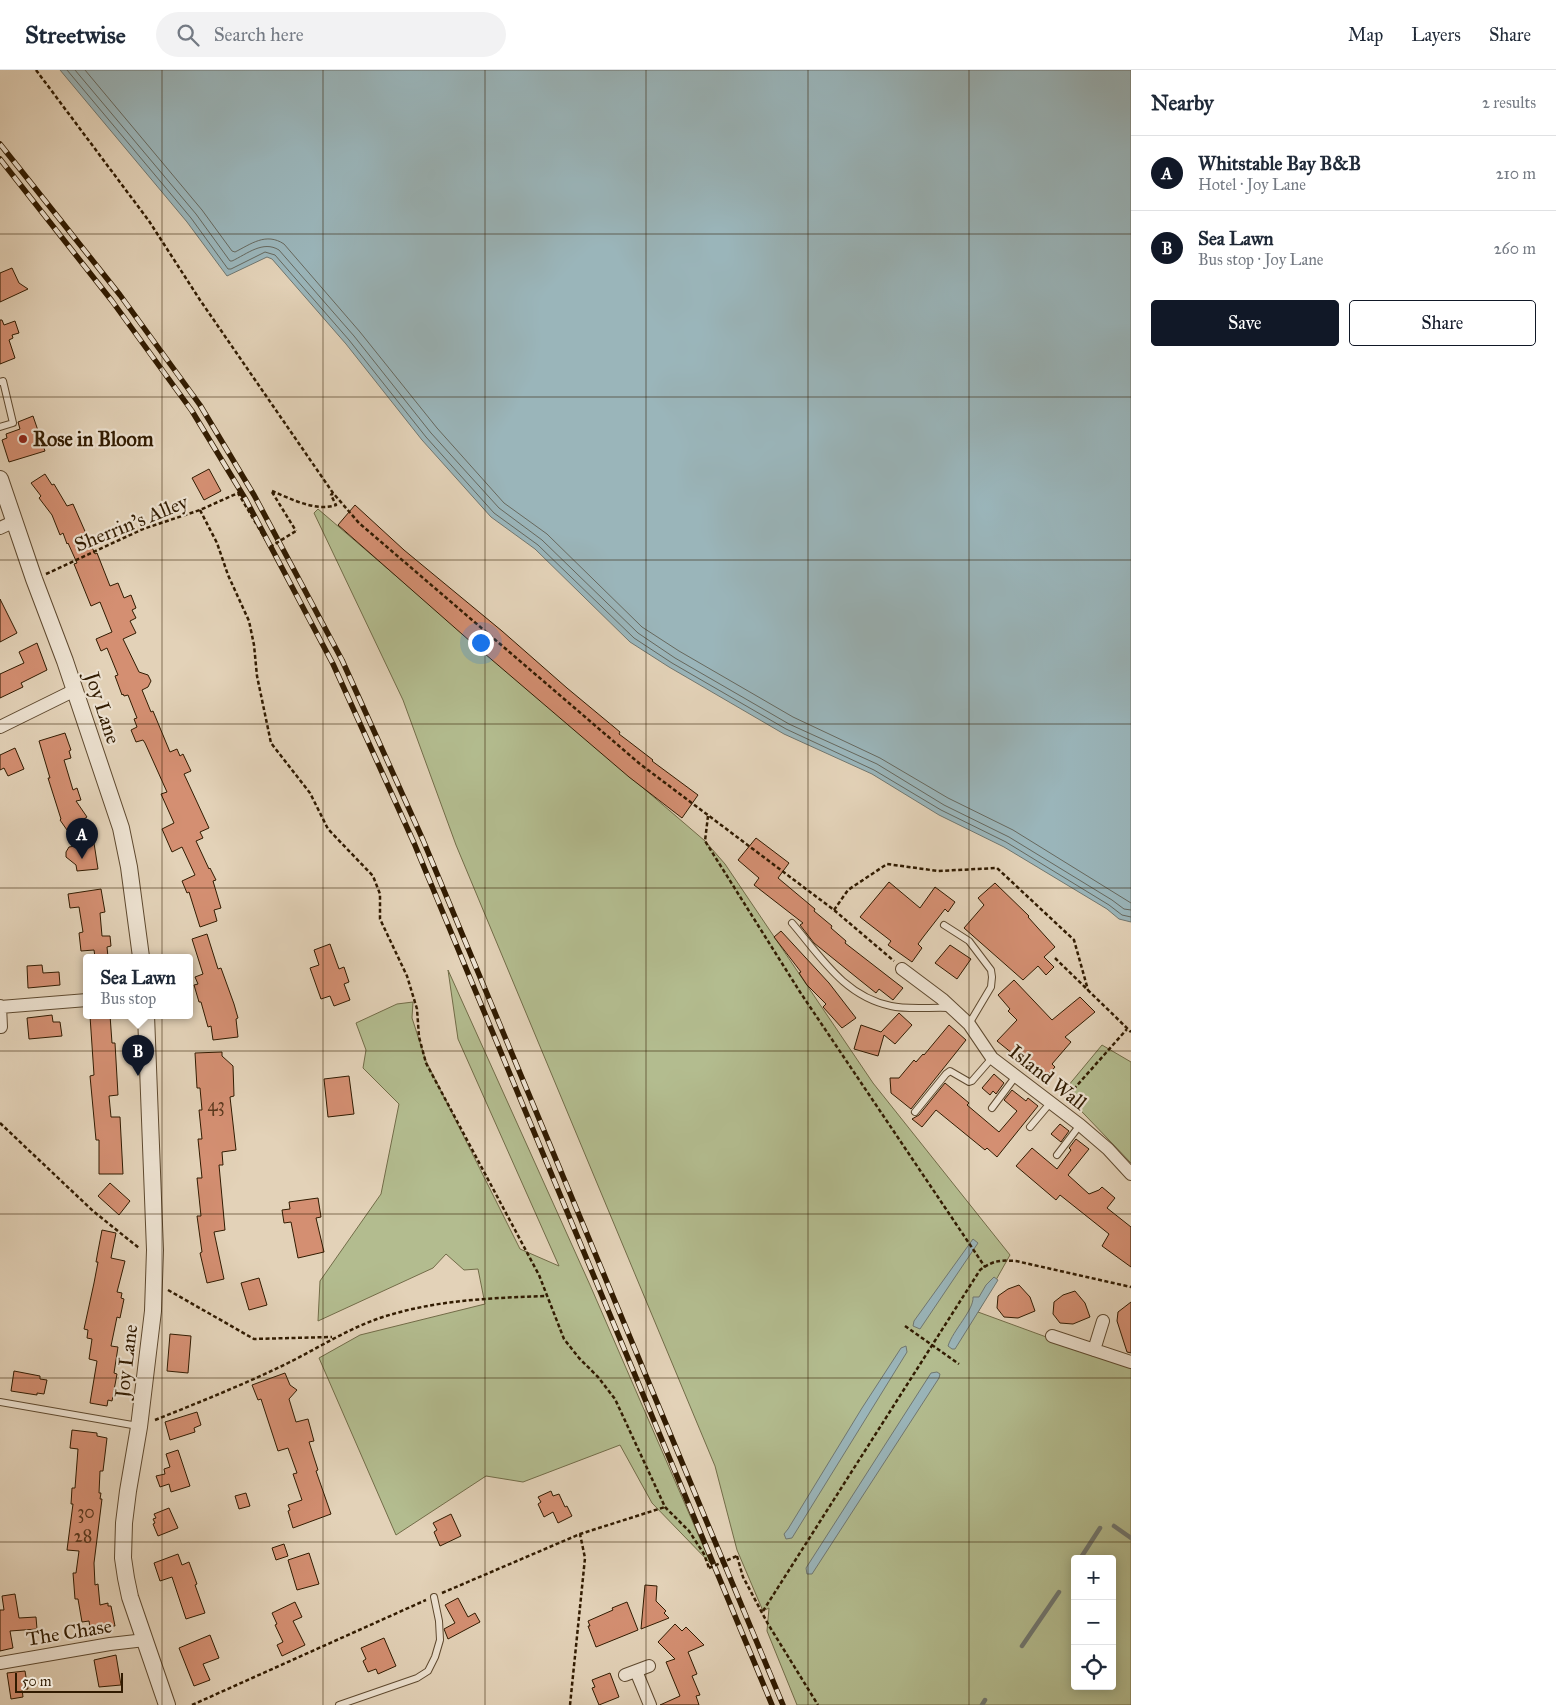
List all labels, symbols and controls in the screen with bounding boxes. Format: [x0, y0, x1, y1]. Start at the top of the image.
search box [156, 12, 506, 57]
text: Streetwise [25, 20, 126, 50]
icon: search [174, 21, 202, 49]
text: Search here [214, 23, 304, 46]
text: Map [1348, 24, 1383, 46]
text: Layers [1411, 24, 1461, 46]
text: Share [1489, 24, 1531, 46]
text: Nearby [1151, 90, 1214, 116]
text: 2 results [1482, 93, 1536, 112]
text: Whitstable Bay B&B [1198, 152, 1361, 175]
text: A [1162, 164, 1172, 183]
text: 210 m [1496, 164, 1536, 183]
text: Hotel · Joy Lane [1198, 175, 1306, 194]
text: Sea Lawn [1198, 227, 1274, 250]
text: B [1162, 239, 1172, 258]
text: 260 m [1494, 239, 1536, 258]
text: Bus stop · Joy Lane [1198, 250, 1323, 269]
button: Save [1151, 300, 1339, 346]
button: Share [1349, 300, 1536, 346]
place label: Rose in Bloom [33, 427, 154, 451]
marker: Rose in Bloom [17, 433, 29, 445]
street label: Sherrin's Alley [71, 489, 192, 557]
your location [468, 630, 494, 656]
street label: Joy Lane [79, 667, 126, 747]
pin: A [66, 818, 98, 859]
popup [83, 954, 193, 1019]
text: Sea Lawn [100, 966, 176, 989]
text: Bus stop [100, 989, 156, 1008]
pin: B [122, 1035, 154, 1076]
street label: Island Wall [1004, 1039, 1092, 1115]
house number: 43 [207, 1094, 225, 1116]
street label: Joy Lane [109, 1323, 143, 1401]
house number: 30 [77, 1501, 95, 1523]
house number: 28 [74, 1525, 92, 1547]
map controls [1071, 1555, 1116, 1690]
button: + [1071, 1555, 1116, 1600]
button: − [1071, 1600, 1116, 1645]
street label: The Chase [25, 1613, 113, 1651]
button: locate [1071, 1645, 1116, 1690]
scale bar [15, 1670, 122, 1693]
text: 50 m [22, 1673, 51, 1690]

